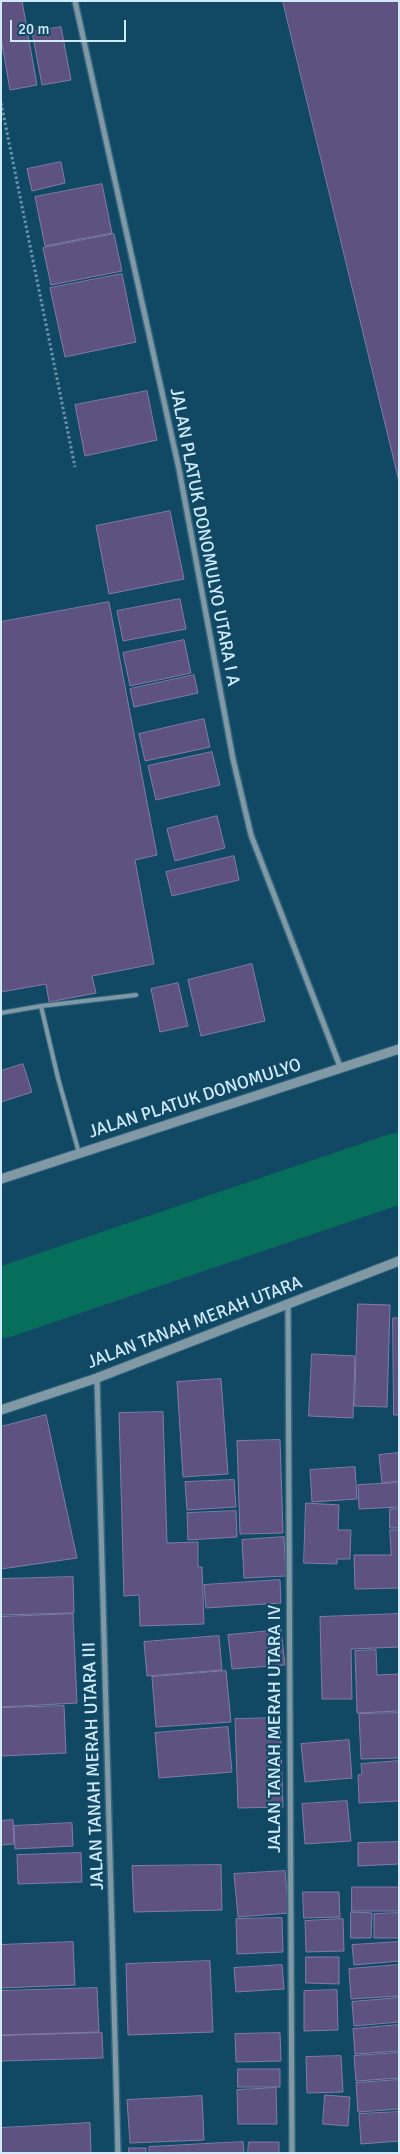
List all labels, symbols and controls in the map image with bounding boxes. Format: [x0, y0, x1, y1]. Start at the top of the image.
scale bar [12, 10, 129, 42]
text: 20 m [18, 20, 49, 38]
street label: JALAN PLATUK DONOMULYO UTARA I A [164, 386, 244, 688]
street label: JALAN PLATUK DONOMULYO [86, 1054, 304, 1144]
street label: JALAN TANAH MERAH UTARA [84, 1272, 306, 1374]
street label: JALAN TANAH MERAH UTARA IV [264, 1605, 286, 1853]
street label: JALAN TANAH MERAH UTARA III [79, 1642, 109, 1890]

